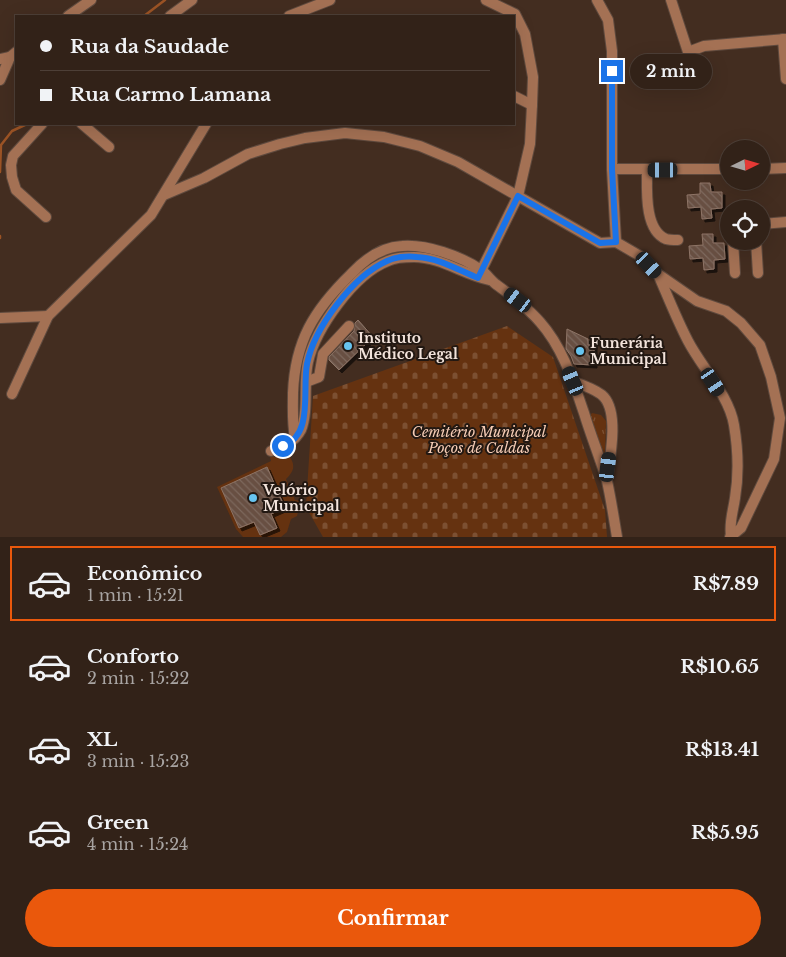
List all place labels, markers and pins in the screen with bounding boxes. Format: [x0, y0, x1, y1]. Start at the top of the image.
place label: Instituto Médico Legal [358, 329, 458, 363]
place label: Funerária Municipal [590, 334, 667, 368]
marker: Instituto Médico Legal [342, 340, 354, 352]
marker: Funerária Municipal [574, 345, 586, 357]
place label: Velório Municipal [262, 481, 340, 515]
marker: Velório Municipal [247, 492, 259, 504]

